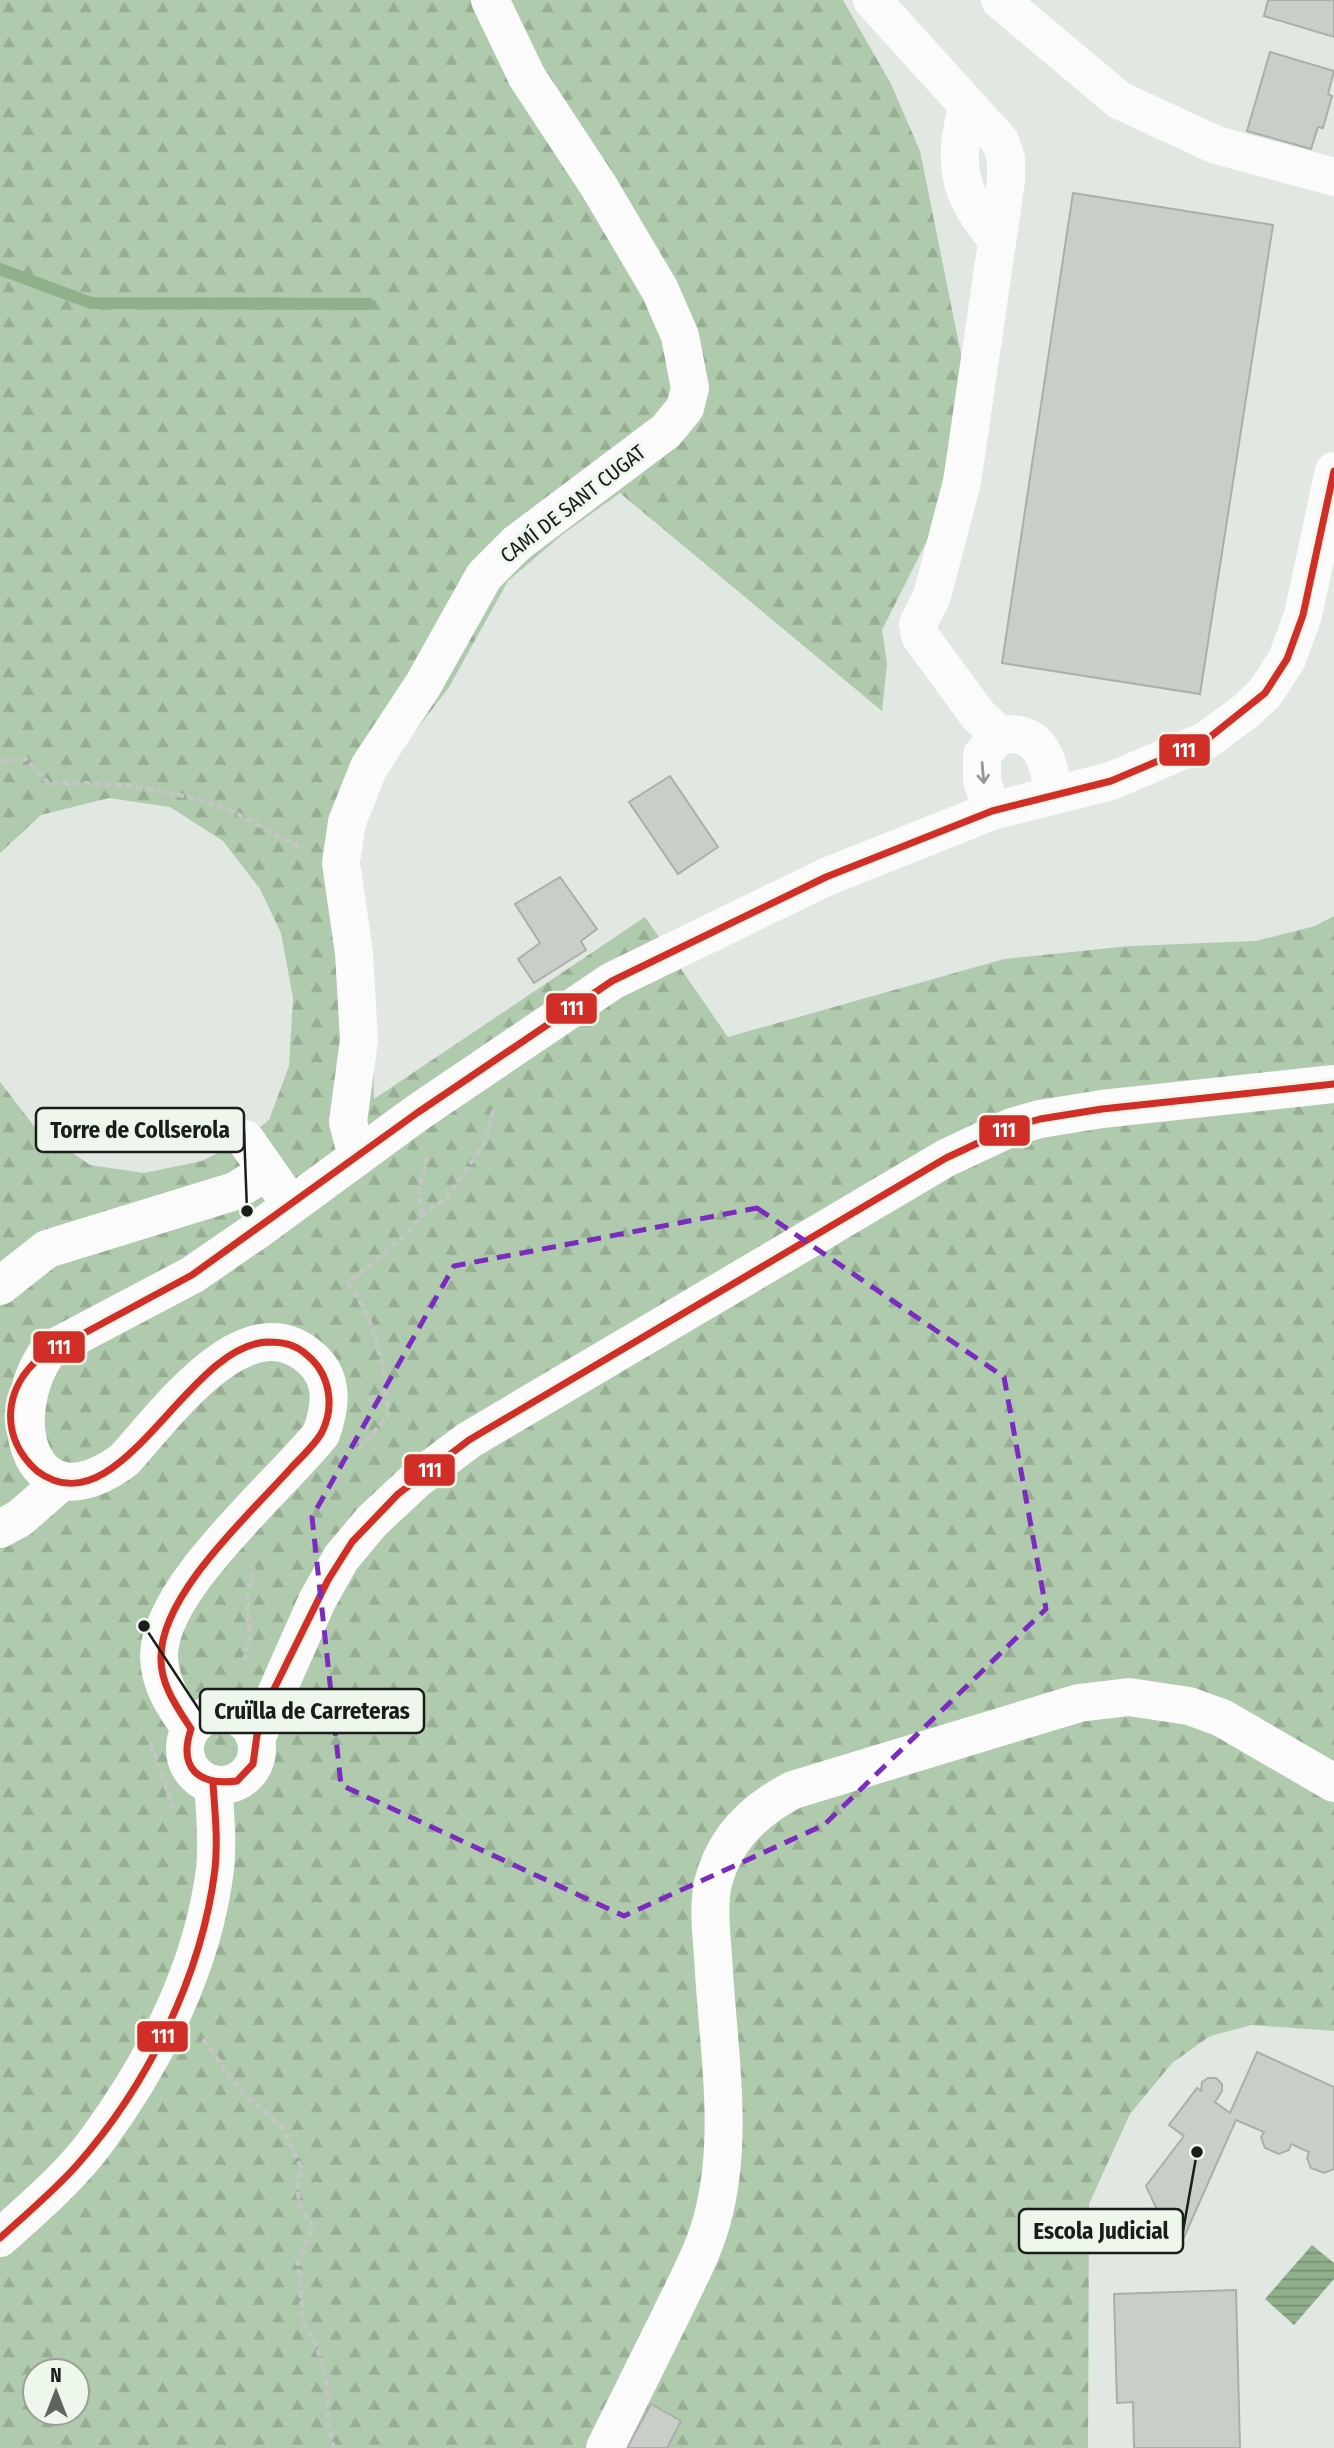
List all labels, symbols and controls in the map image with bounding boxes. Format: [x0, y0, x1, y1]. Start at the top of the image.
street label: CAMÍ DE SANT CUGAT [495, 439, 651, 569]
line badge: 111 [1158, 733, 1211, 767]
text: 111 [1172, 739, 1196, 762]
one-way arrow [977, 761, 990, 784]
line badge: 111 [545, 992, 598, 1025]
text: 111 [560, 997, 584, 1020]
callout: Torre de Collserola [36, 1108, 244, 1152]
line badge: 111 [978, 1114, 1031, 1147]
text: Torre de Collserola [50, 1116, 230, 1144]
text: 111 [992, 1119, 1016, 1142]
line badge: 111 [32, 1330, 86, 1364]
text: 111 [47, 1336, 71, 1359]
line badge: 111 [403, 1453, 456, 1487]
text: 111 [418, 1459, 442, 1482]
callout: Cruïlla de Carreteras [200, 1689, 424, 1733]
text: Cruïlla de Carreteras [214, 1697, 410, 1725]
line badge: 111 [136, 2020, 189, 2053]
text: 111 [151, 2025, 175, 2048]
callout: Escola Judicial [1019, 2209, 1183, 2253]
text: Escola Judicial [1033, 2217, 1170, 2245]
north arrow [21, 2357, 91, 2427]
text: N [50, 2364, 62, 2387]

